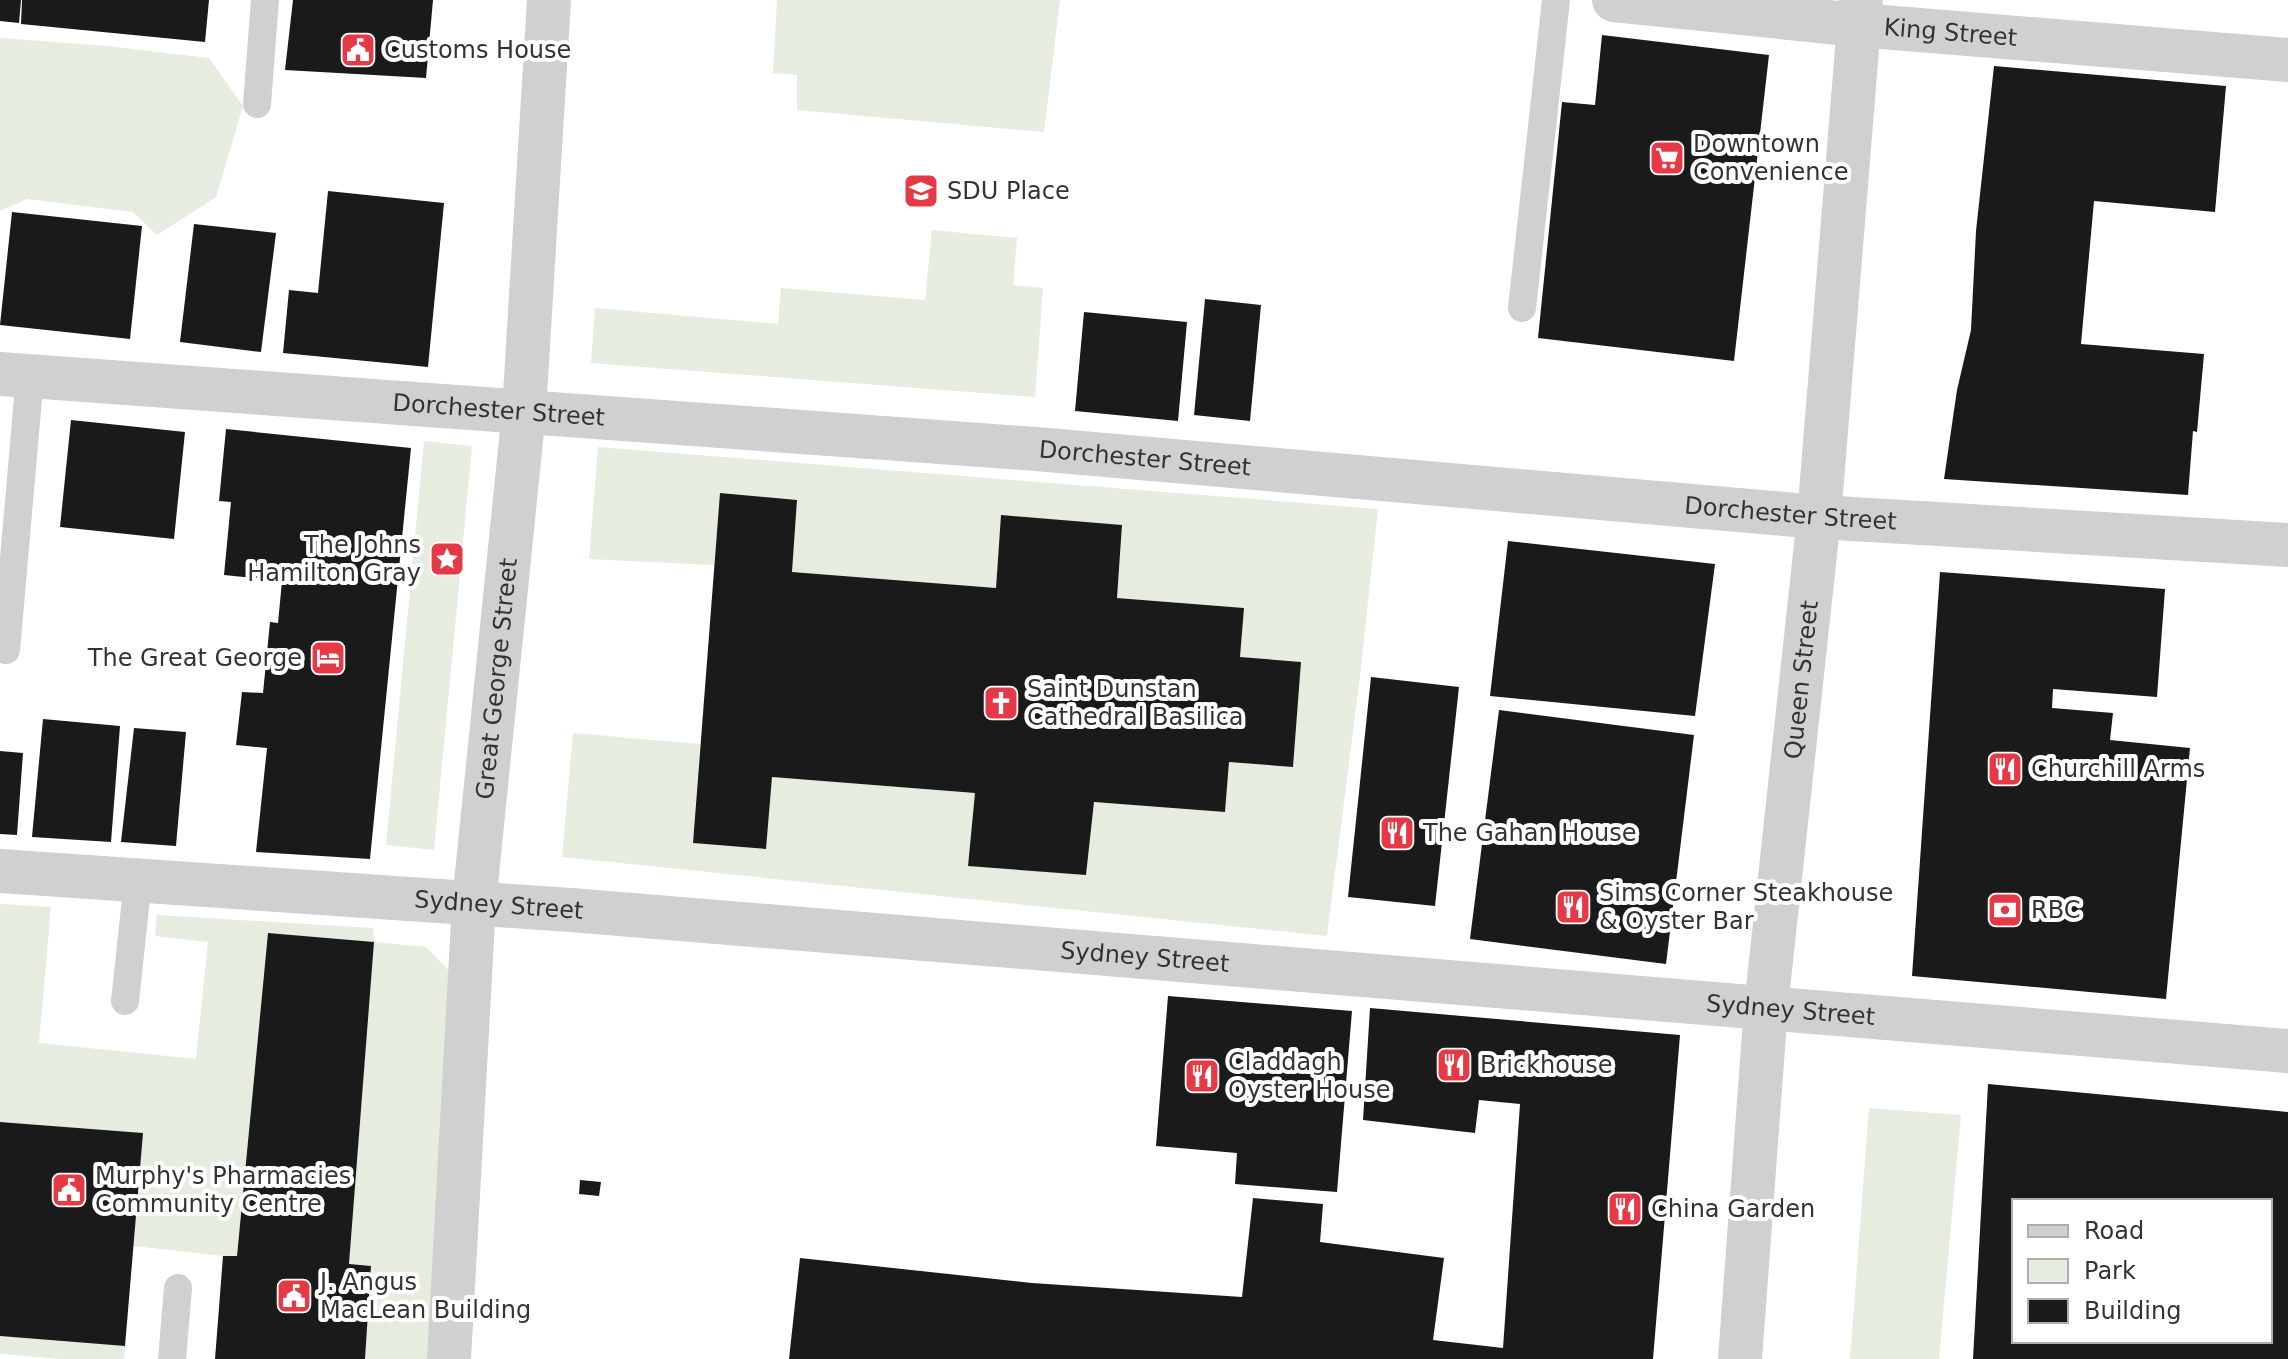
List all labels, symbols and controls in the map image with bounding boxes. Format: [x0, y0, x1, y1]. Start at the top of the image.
street label: King Street [1883, 13, 2018, 52]
public building icon: Customs House [339, 31, 377, 69]
place label: Customs House [384, 36, 571, 64]
place label: Downtown Convenience [1693, 130, 1848, 186]
supermarket icon: Downtown Convenience [1648, 139, 1686, 177]
school or university icon: SDU Place [902, 172, 940, 210]
place label: SDU Place [947, 177, 1070, 205]
street label: Dorchester Street [392, 388, 606, 432]
street label: Dorchester Street [1038, 435, 1252, 482]
street label: Dorchester Street [1683, 491, 1897, 536]
place label: The Johns Hamilton Gray [247, 531, 421, 587]
place icon: The Johns Hamilton Gray [428, 540, 466, 578]
street label: Great George Street [471, 557, 523, 801]
street label: Queen Street [1779, 599, 1824, 761]
hotel icon: The Great George [309, 639, 347, 677]
place label: The Great George [87, 644, 302, 672]
place label: Saint Dunstan Cathedral Basilica [1027, 675, 1244, 731]
church icon: Saint Dunstan Cathedral Basilica [982, 684, 1020, 722]
restaurant icon: Churchill Arms [1986, 750, 2024, 788]
place label: Churchill Arms [2031, 755, 2205, 783]
restaurant icon: The Gahan House [1378, 814, 1416, 852]
place label: The Gahan House [1422, 819, 1637, 847]
place label: Sims Corner Steakhouse & Oyster Bar [1599, 879, 1893, 935]
street label: Sydney Street [413, 885, 585, 925]
restaurant icon: Sims Corner Steakhouse & Oyster Bar [1554, 888, 1592, 926]
bank icon: RBC [1986, 891, 2024, 929]
place label: RBC [2031, 896, 2080, 924]
street label: Sydney Street [1059, 936, 1230, 978]
street label: Sydney Street [1705, 989, 1876, 1031]
restaurant icon: Brickhouse [1435, 1046, 1473, 1084]
place label: Claddagh Oyster House [1228, 1048, 1390, 1104]
place label: Brickhouse [1480, 1051, 1612, 1079]
restaurant icon: Claddagh Oyster House [1183, 1057, 1221, 1095]
place label: Murphy's Pharmacies Community Centre [95, 1162, 351, 1218]
public building icon: Murphy's Pharmacies Community Centre [50, 1171, 88, 1209]
restaurant icon: China Garden [1606, 1190, 1644, 1228]
place label: China Garden [1651, 1195, 1815, 1223]
legend [2012, 1199, 2272, 1343]
text: Road [2084, 1217, 2144, 1245]
text: Park [2084, 1257, 2136, 1285]
place label: J. Angus MacLean Building [318, 1268, 531, 1324]
public building icon: J. Angus MacLean Building [275, 1277, 313, 1315]
text: Building [2084, 1297, 2181, 1325]

